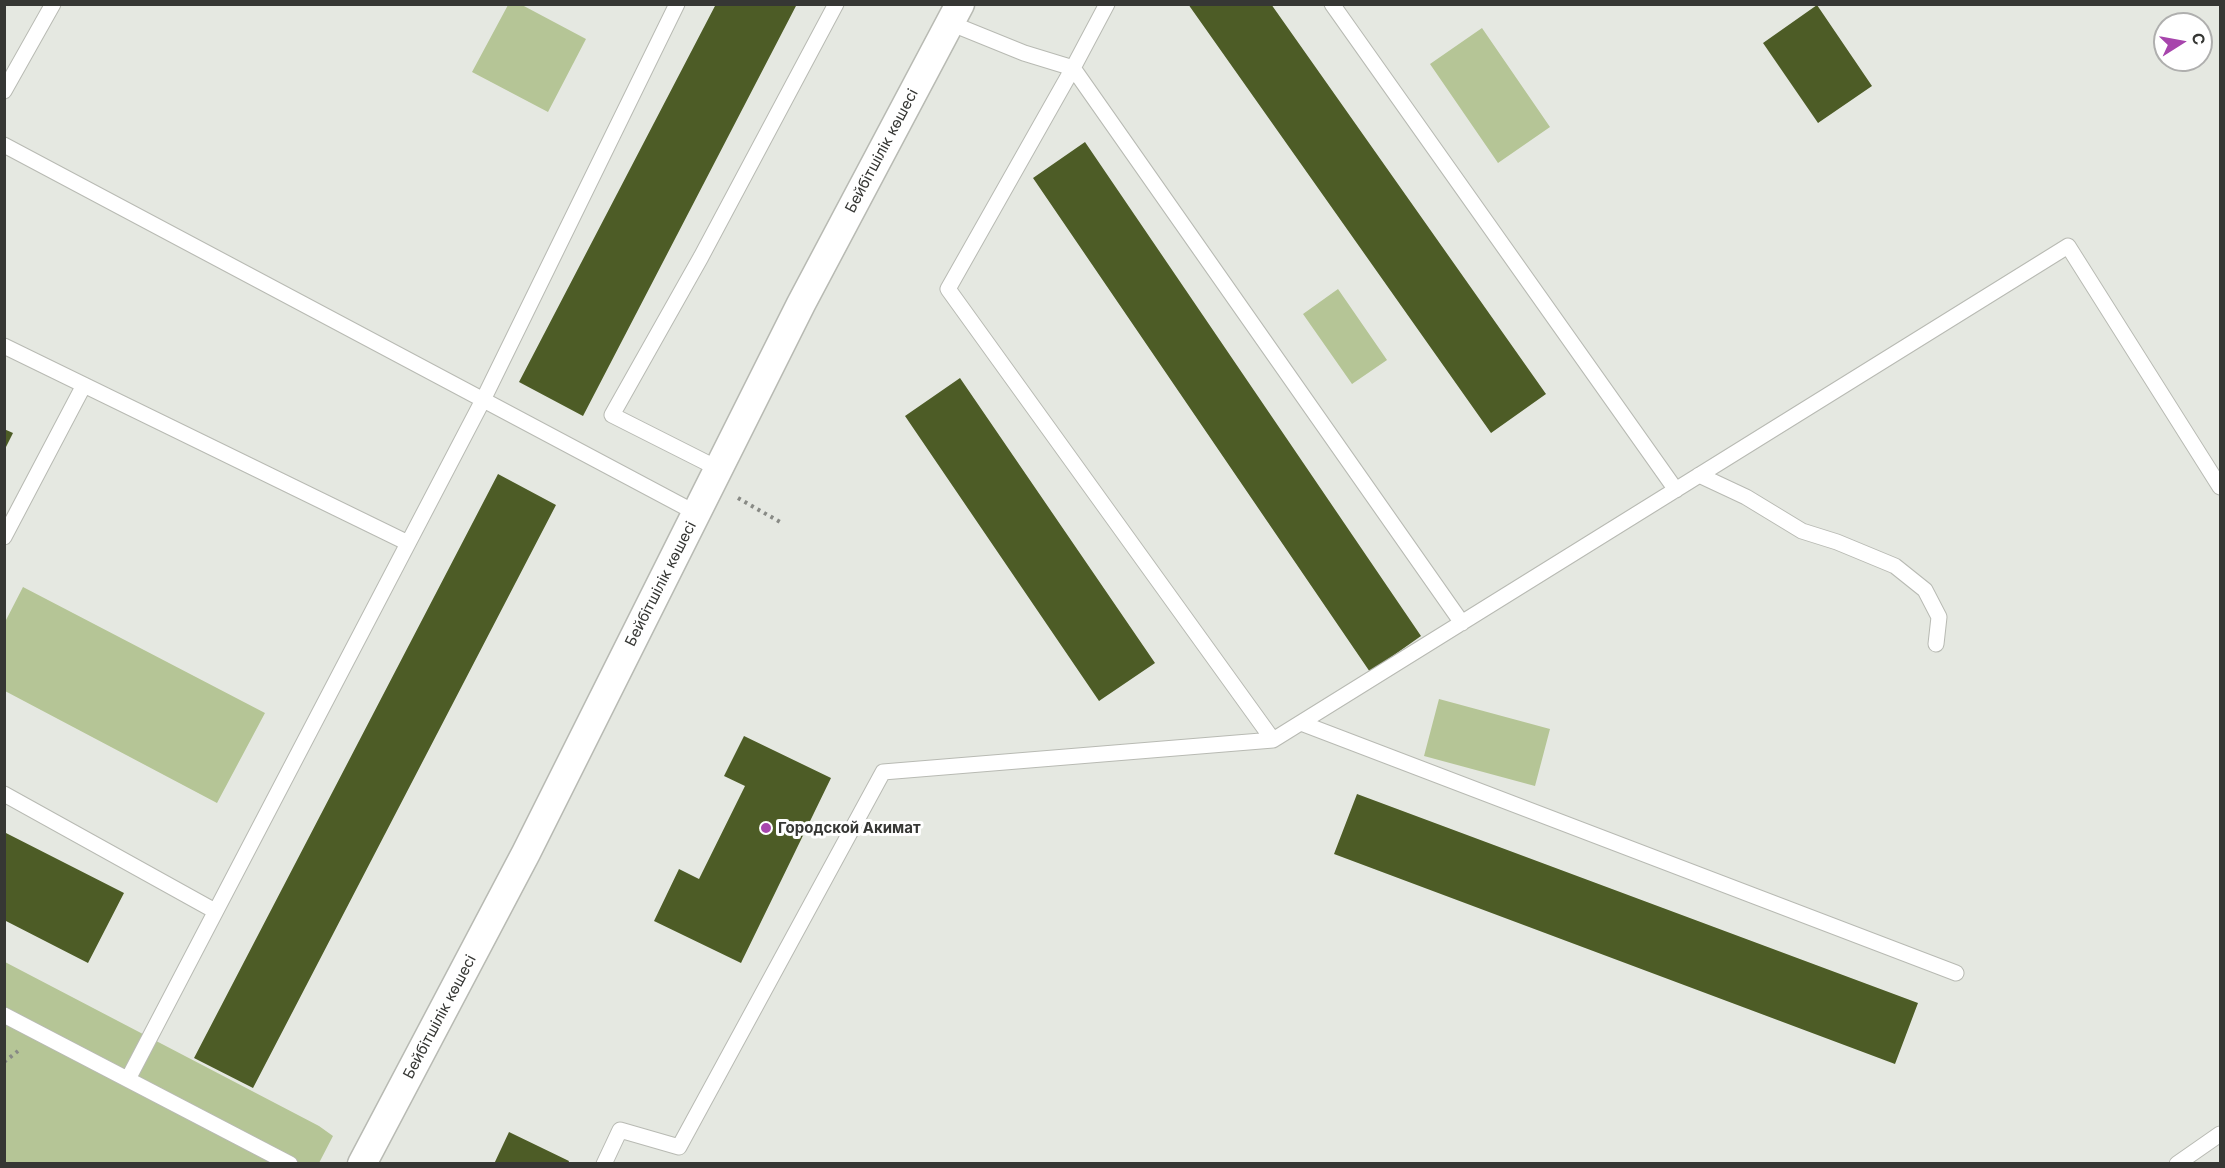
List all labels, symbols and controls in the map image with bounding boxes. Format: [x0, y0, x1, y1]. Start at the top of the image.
north arrow [2153, 12, 2213, 72]
text: С [2188, 31, 2210, 47]
street label: Бейбітшілік көшесі [842, 86, 922, 216]
street label: Бейбітшілік көшесі [622, 519, 700, 649]
place label: Городской Акимат [778, 819, 921, 837]
marker: Городской Акимат [759, 821, 773, 835]
street label: Бейбітшілік көшесі [400, 952, 480, 1082]

